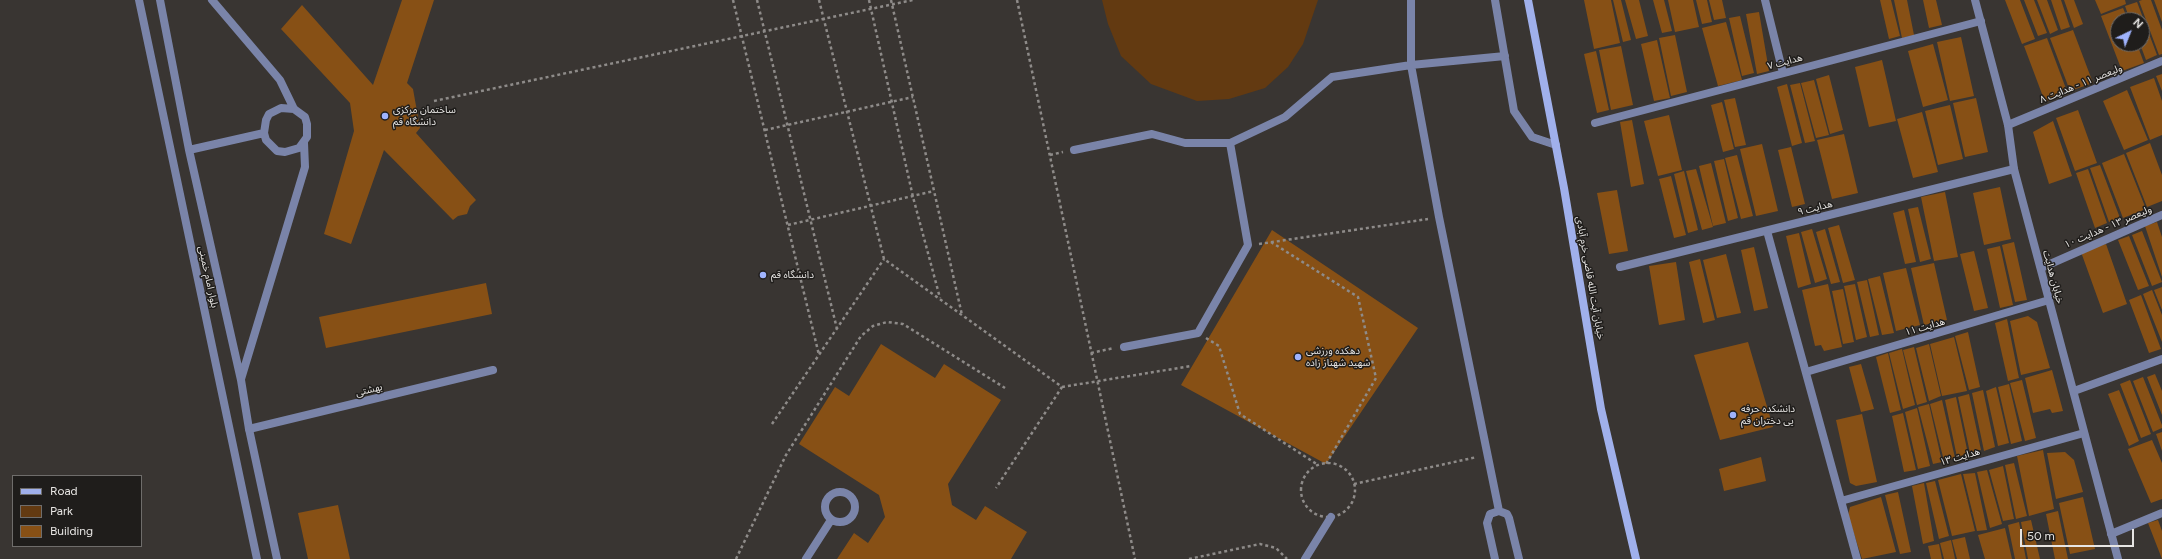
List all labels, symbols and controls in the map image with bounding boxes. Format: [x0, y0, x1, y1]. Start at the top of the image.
north arrow [2110, 12, 2150, 52]
text: N [2130, 16, 2145, 31]
street label: هدایت ۷ [1766, 52, 1804, 72]
street label: ولیعصر ۱۱ - هدایت ۸ [2038, 62, 2124, 106]
place label: ساختمان مرکزی دانشگاه قم [393, 104, 456, 128]
marker: ساختمان مرکزی دانشگاه قم [380, 111, 390, 121]
street label: هدایت ۹ [1796, 198, 1834, 218]
street label: ولیعصر ۱۳ - هدایت ۱۰ [2063, 203, 2153, 251]
street label: خیابان آیت الله قاضی خرم آبادی [1573, 215, 1607, 341]
street label: بلوار امام خمینی [196, 245, 220, 309]
street label: خیابان هدایت [2040, 249, 2066, 305]
place label: دانشگاه قم [771, 269, 814, 281]
marker: دانشگاه قم [758, 270, 768, 280]
street label: هدایت ۱۱ [1904, 316, 1946, 338]
place label: دهکده ورزشی شهید شهناز زاده [1306, 345, 1370, 368]
marker: دهکده ورزشی شهید شهناز زاده [1293, 352, 1303, 362]
street label: بهشتی [354, 381, 384, 399]
place label: دانشکده حرفه یی دختران قم [1741, 403, 1795, 426]
marker: دانشکده حرفه یی دختران قم [1728, 410, 1738, 420]
street label: هدایت ۱۳ [1939, 446, 1981, 468]
legend [12, 475, 142, 547]
text: Road [50, 484, 78, 498]
text: Park [50, 504, 73, 518]
scale bar [2022, 521, 2136, 547]
text: Building [50, 524, 93, 538]
text: 50 m [2027, 529, 2055, 543]

